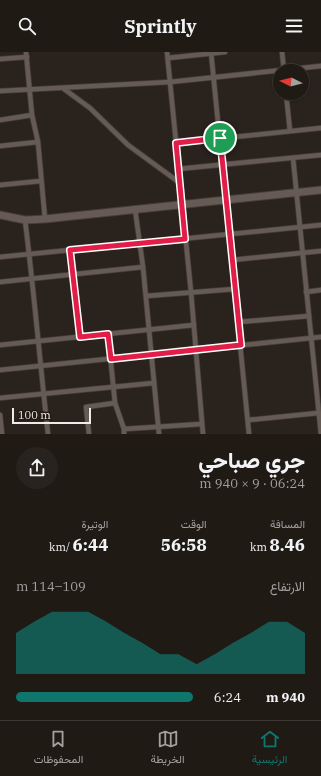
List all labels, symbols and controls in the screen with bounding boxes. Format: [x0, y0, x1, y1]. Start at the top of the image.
icon: search [16, 15, 38, 37]
text: Sprintly [124, 15, 197, 38]
icon: menu [283, 15, 305, 37]
north arrow [273, 64, 309, 100]
map controls [273, 64, 309, 100]
pin [203, 121, 237, 155]
icon: arrive [209, 127, 231, 149]
scale bar [12, 406, 91, 425]
text: 100 m [18, 408, 51, 422]
text: جري صباحي [198, 445, 305, 474]
button: share [16, 447, 58, 489]
text: 06:24 · 9 × 940 m [199, 475, 305, 492]
text: الوتيرة [81, 517, 108, 531]
text: الوقت [181, 517, 207, 531]
text: المسافة [270, 517, 305, 531]
text: 6:44 [73, 534, 108, 556]
text: 56:58 [161, 534, 207, 556]
text: 8.46 [270, 534, 305, 556]
text: /km [49, 540, 73, 554]
text: km [250, 540, 270, 554]
text: 109–114 m [16, 578, 86, 595]
text: الارتفاع [270, 578, 305, 595]
text: 6:24 [214, 689, 241, 706]
text: 940 m [266, 689, 305, 706]
tab: المحفوظات [34, 728, 83, 769]
tab: الخريطة [150, 728, 185, 769]
tab: الرئيسية [252, 728, 287, 769]

